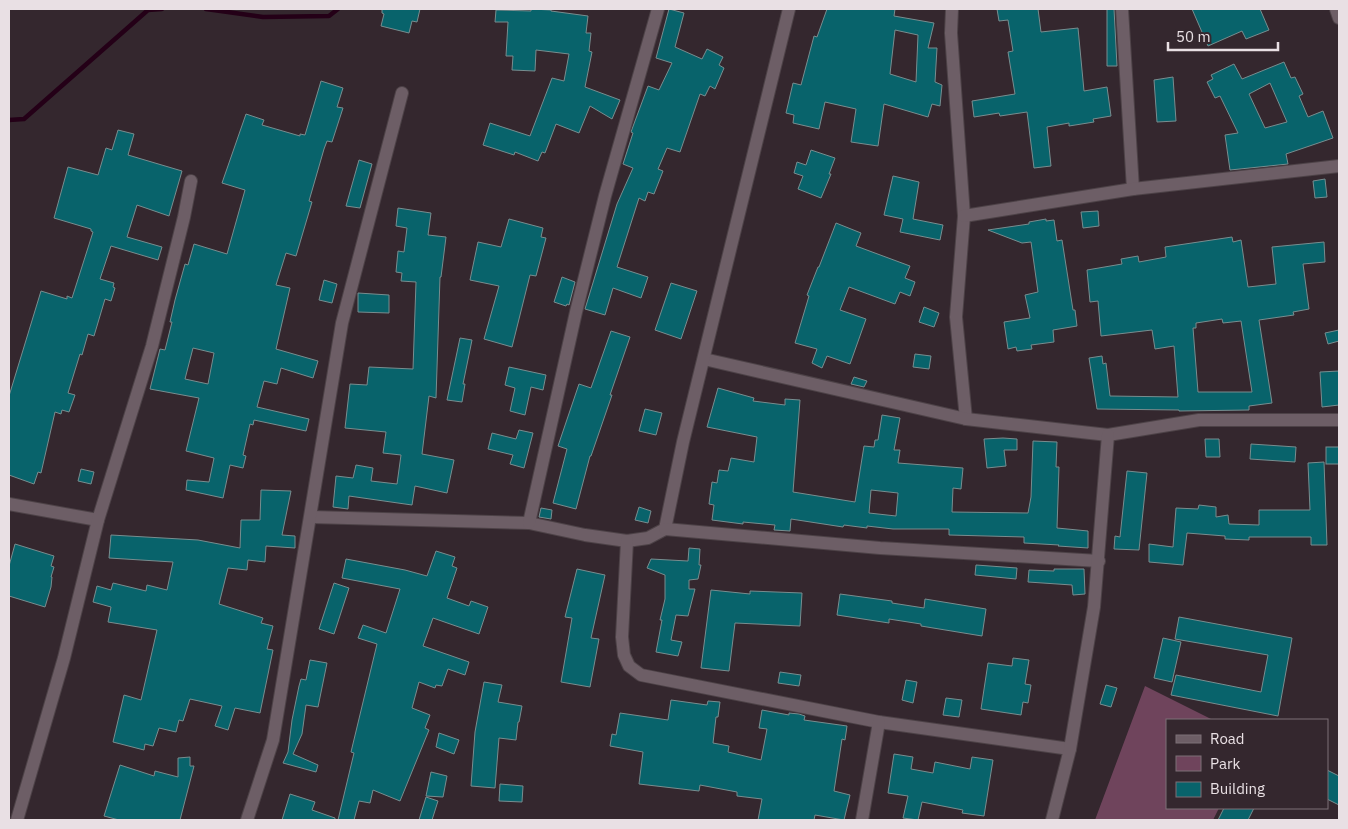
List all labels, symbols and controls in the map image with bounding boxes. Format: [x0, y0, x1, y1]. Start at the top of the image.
scale bar [1168, 20, 1278, 52]
text: 50 m [1176, 27, 1211, 46]
legend [1166, 719, 1328, 809]
text: Road [1210, 729, 1245, 748]
text: Park [1210, 754, 1240, 773]
text: Building [1210, 779, 1265, 798]

